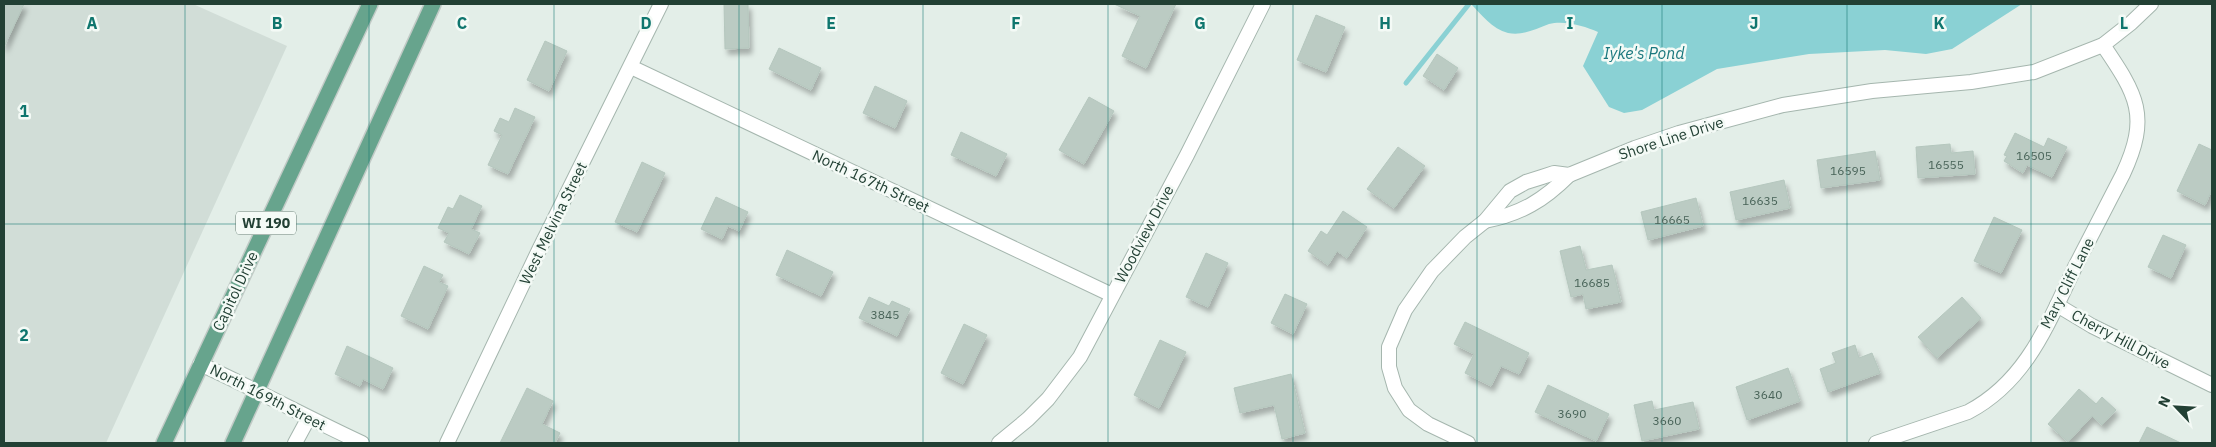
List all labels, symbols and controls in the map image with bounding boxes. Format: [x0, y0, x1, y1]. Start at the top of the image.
text: A [87, 13, 98, 33]
text: B [272, 13, 283, 33]
text: C [457, 13, 467, 33]
text: D [640, 13, 652, 33]
text: E [826, 13, 836, 33]
text: F [1011, 13, 1021, 33]
text: G [1194, 13, 1206, 33]
text: H [1379, 13, 1391, 33]
text: I [1567, 13, 1574, 33]
text: J [1750, 13, 1758, 33]
text: K [1933, 13, 1945, 33]
text: L [2120, 13, 2128, 33]
water label: Iyke's Pond [1603, 43, 1685, 63]
text: 1 [19, 101, 29, 121]
street label: Shore Line Drive [1616, 112, 1726, 164]
street label: North 167th Street [809, 145, 933, 217]
house number: 16505 [2016, 148, 2052, 163]
house number: 16555 [1928, 157, 1964, 172]
street label: West Melvina Street [515, 159, 591, 287]
house number: 16595 [1830, 163, 1866, 178]
street label: Woodview Drive [1110, 182, 1178, 286]
house number: 16635 [1742, 193, 1778, 208]
road number: WI 190 [236, 212, 296, 234]
house number: 16665 [1654, 212, 1690, 227]
street label: Mary Cliff Lane [2036, 234, 2098, 332]
street label: Capitol Drive [208, 248, 262, 334]
house number: 16685 [1574, 275, 1610, 290]
street label: Cherry Hill Drive [2068, 305, 2174, 373]
house number: 3845 [871, 307, 899, 322]
text: 2 [19, 325, 29, 345]
street label: North 169th Street [207, 360, 329, 434]
north arrow [2151, 382, 2201, 432]
house number: 3640 [1754, 387, 1782, 402]
text: N [2154, 393, 2175, 410]
house number: 3690 [1558, 406, 1586, 421]
house number: 3660 [1653, 413, 1681, 428]

